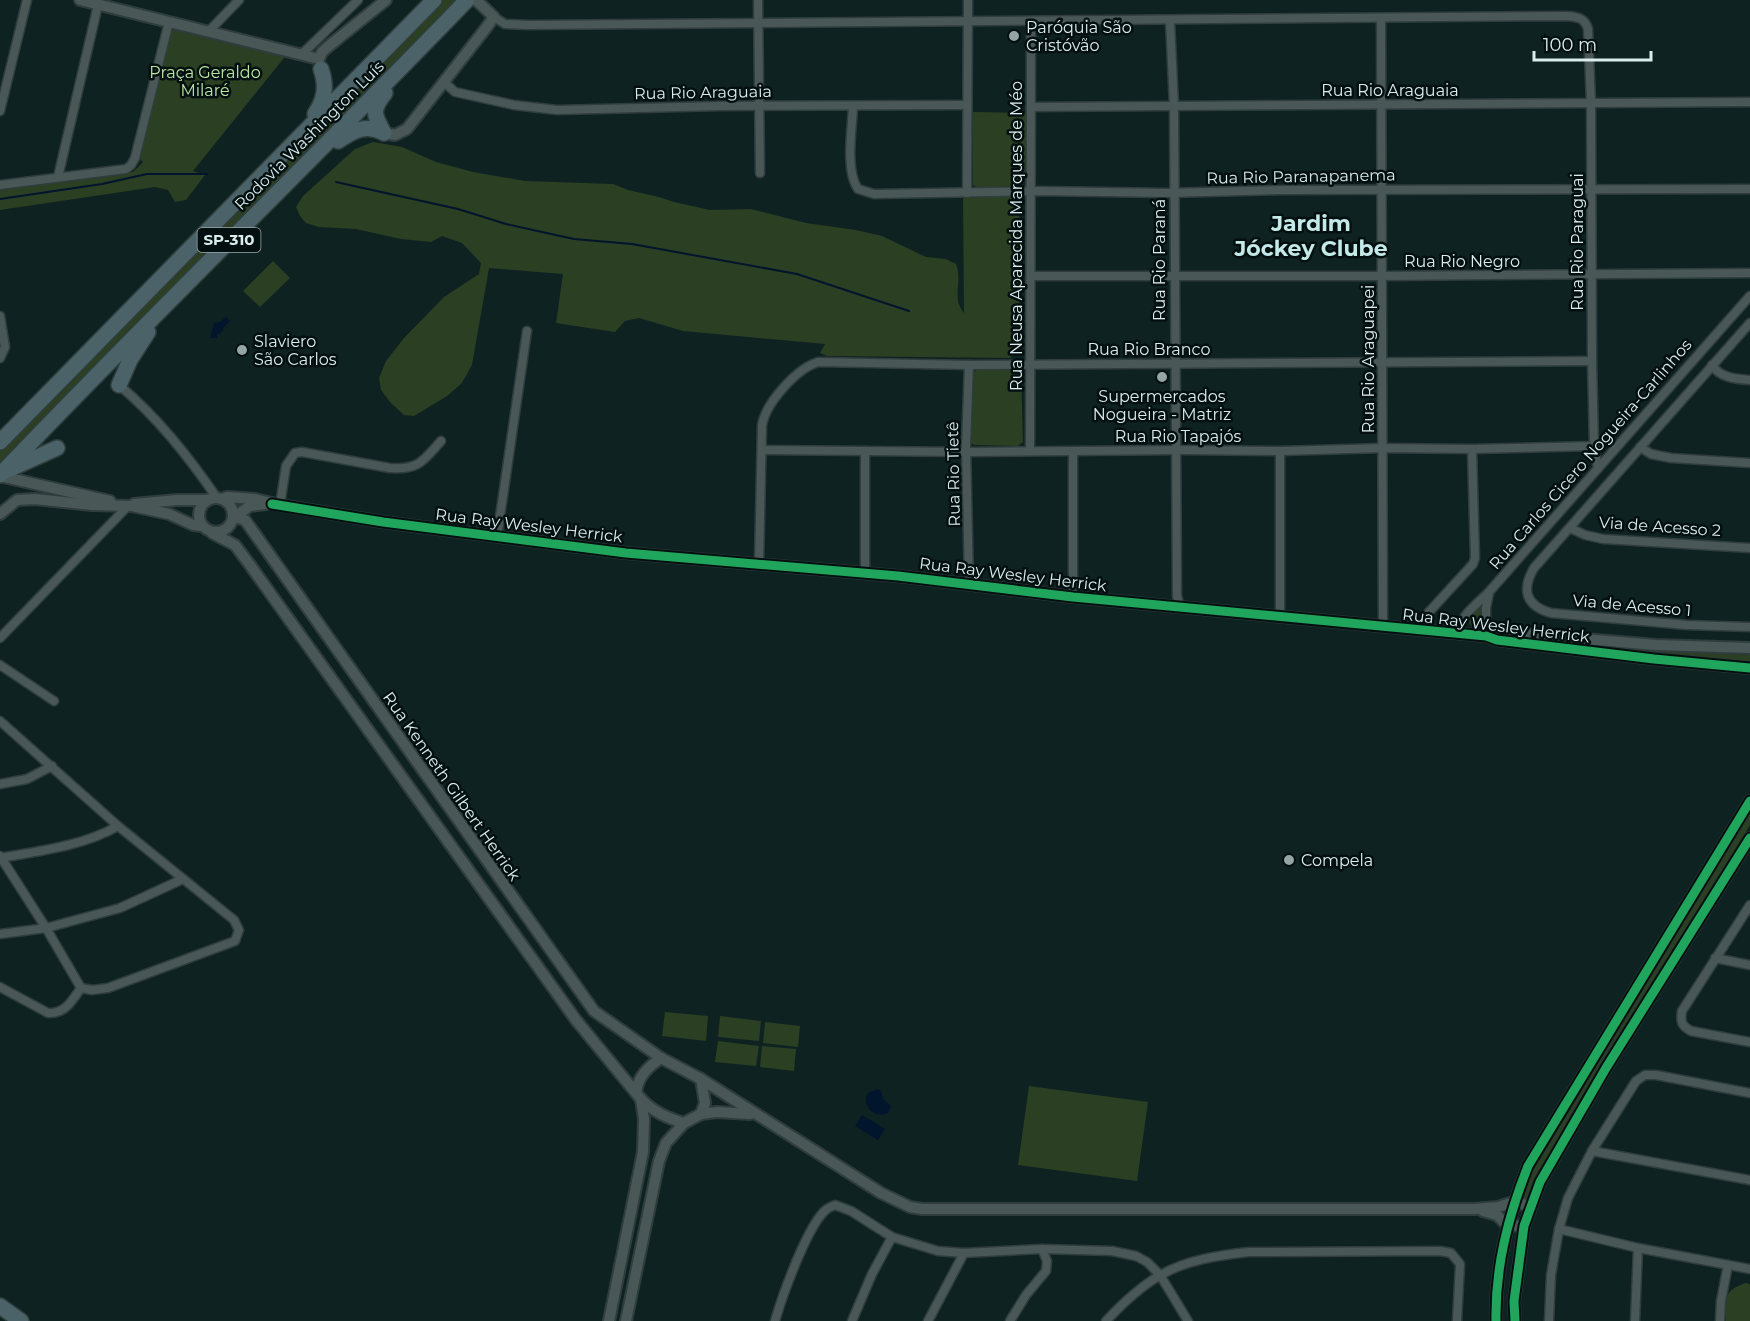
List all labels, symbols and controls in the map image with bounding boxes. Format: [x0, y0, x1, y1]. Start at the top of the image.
place label: Paróquia São Cristóvão [1026, 18, 1132, 55]
scale bar [1534, 24, 1651, 62]
marker: Paróquia São Cristóvão [1007, 29, 1021, 43]
text: 100 m [1543, 34, 1597, 56]
street label: Rodovia Washington Luís [231, 57, 388, 214]
park label: Praça Geraldo Milaré [149, 63, 261, 100]
street label: Rua Neusa Aparecida Marques de Méo [1007, 81, 1026, 391]
street label: Rua Rio Araguaia [1321, 81, 1459, 100]
street label: Rua Rio Araguaia [634, 82, 772, 103]
street label: Rua Rio Paranapanema [1206, 165, 1396, 188]
street label: Rua Rio Paraguai [1568, 173, 1587, 311]
street label: Rua Rio Paraná [1150, 199, 1169, 321]
district label: Jardim Jóckey Clube [1233, 210, 1388, 262]
road number: SP-310 [198, 228, 260, 252]
street label: Rua Rio Negro [1404, 252, 1520, 271]
street label: Rua Rio Araguapei [1359, 285, 1378, 433]
place label: Slaviero São Carlos [254, 332, 337, 369]
street label: Rua Carlos Cicero Nogueira-Carlinhos [1485, 335, 1696, 573]
street label: Rua Rio Branco [1087, 340, 1211, 359]
marker: Slaviero São Carlos [235, 343, 249, 357]
marker: Supermercados Nogueira - Matriz [1155, 370, 1169, 384]
place label: Supermercados Nogueira - Matriz [1093, 387, 1231, 424]
street label: Rua Rio Tietê [943, 421, 964, 527]
street label: Rua Rio Tapajós [1115, 427, 1242, 446]
street label: Rua Ray Wesley Herrick [434, 505, 624, 546]
street label: Via de Acesso 2 [1598, 513, 1722, 540]
street label: Rua Ray Wesley Herrick [918, 554, 1108, 595]
street label: Via de Acesso 1 [1572, 591, 1692, 620]
street label: Rua Ray Wesley Herrick [1401, 605, 1591, 646]
street label: Rua Kenneth Gilbert Herrick [379, 688, 525, 885]
place label: Compela [1301, 851, 1373, 870]
marker: Compela [1282, 853, 1296, 867]

